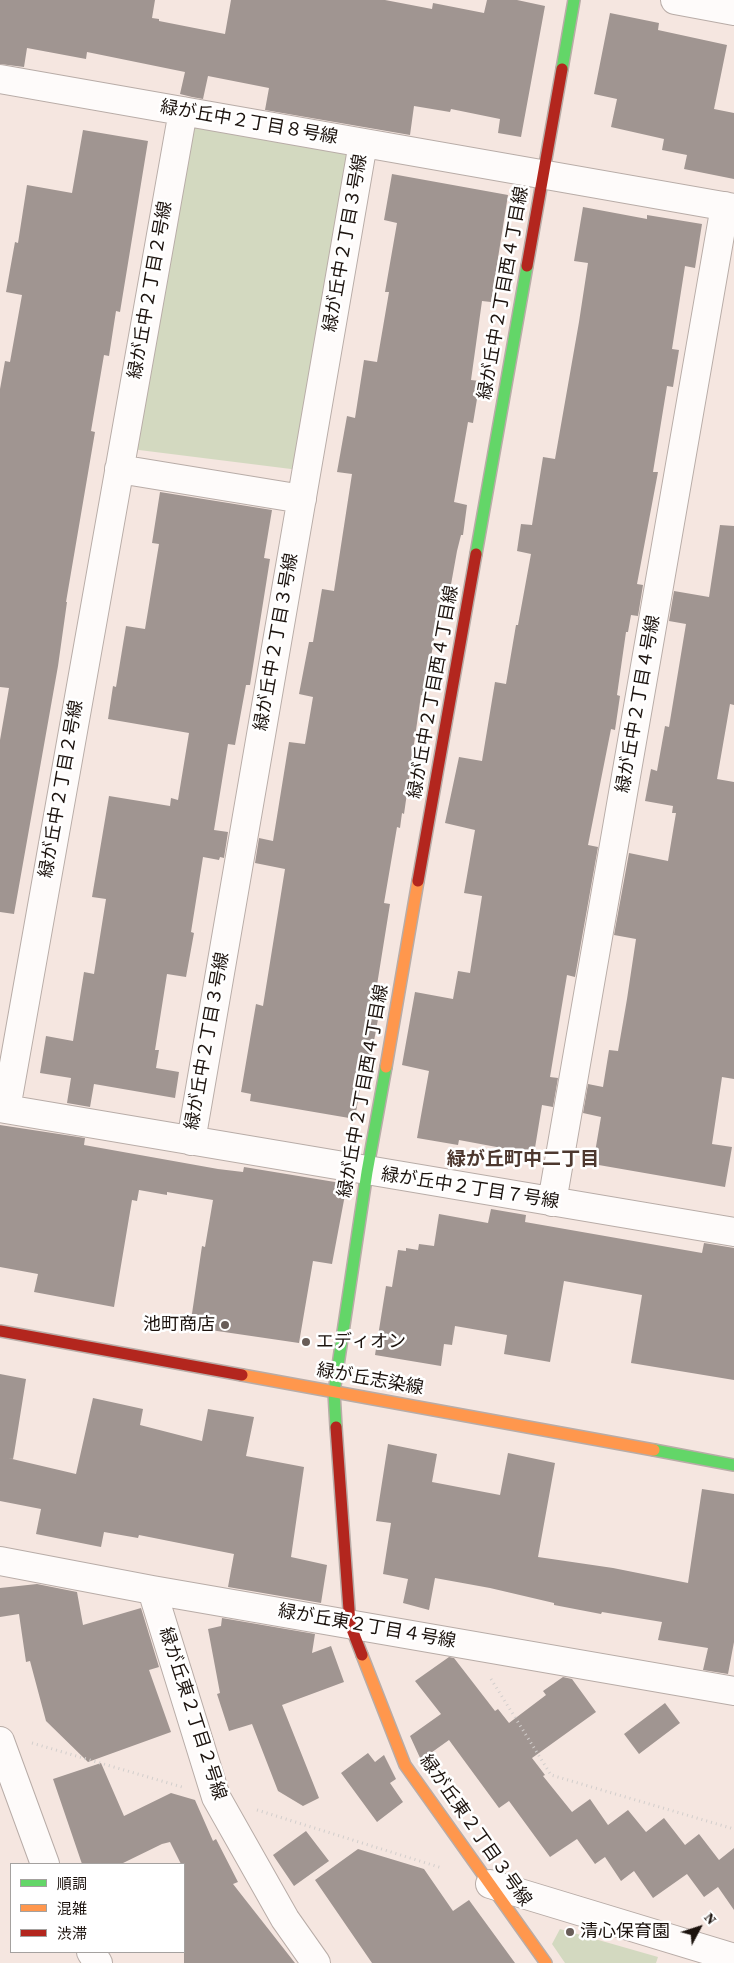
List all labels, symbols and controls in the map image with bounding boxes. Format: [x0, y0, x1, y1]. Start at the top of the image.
street label: 緑が丘中２丁目８号線 [158, 97, 340, 149]
street label: 緑が丘中２丁目３号線 [320, 152, 372, 334]
street label: 緑が丘中２丁目西４丁目線 [475, 185, 533, 401]
street label: 緑が丘中２丁目２号線 [125, 199, 177, 381]
street label: 緑が丘中２丁目３号線 [251, 551, 303, 733]
street label: 緑が丘中２丁目西４丁目線 [405, 584, 463, 800]
street label: 緑が丘中２丁目４号線 [613, 613, 665, 795]
street label: 緑が丘中２丁目２号線 [36, 698, 88, 880]
street label: 緑が丘中２丁目３号線 [182, 950, 234, 1132]
street label: 緑が丘中２丁目西４丁目線 [335, 983, 393, 1199]
district label: 緑が丘町中二丁目 [447, 1149, 599, 1171]
street label: 緑が丘中２丁目７号線 [379, 1164, 561, 1214]
place label: 池町商店 [143, 1314, 215, 1336]
marker: 池町商店 [219, 1319, 231, 1331]
place label: エディオン [316, 1331, 406, 1353]
marker: エディオン [300, 1336, 312, 1348]
street label: 緑が丘志染線 [315, 1360, 425, 1400]
street label: 緑が丘東２丁目４号線 [276, 1601, 458, 1653]
street label: 緑が丘東２丁目２号線 [154, 1625, 230, 1803]
street label: 緑が丘東２丁目３号線 [415, 1751, 535, 1911]
legend [10, 1863, 185, 1953]
text: 順調 [57, 1873, 87, 1894]
text: 混雑 [57, 1898, 87, 1919]
north arrow [674, 1903, 724, 1953]
text: N [700, 1908, 721, 1929]
place label: 清心保育園 [580, 1921, 670, 1943]
text: 渋滞 [57, 1923, 87, 1944]
marker: 清心保育園 [564, 1926, 576, 1938]

